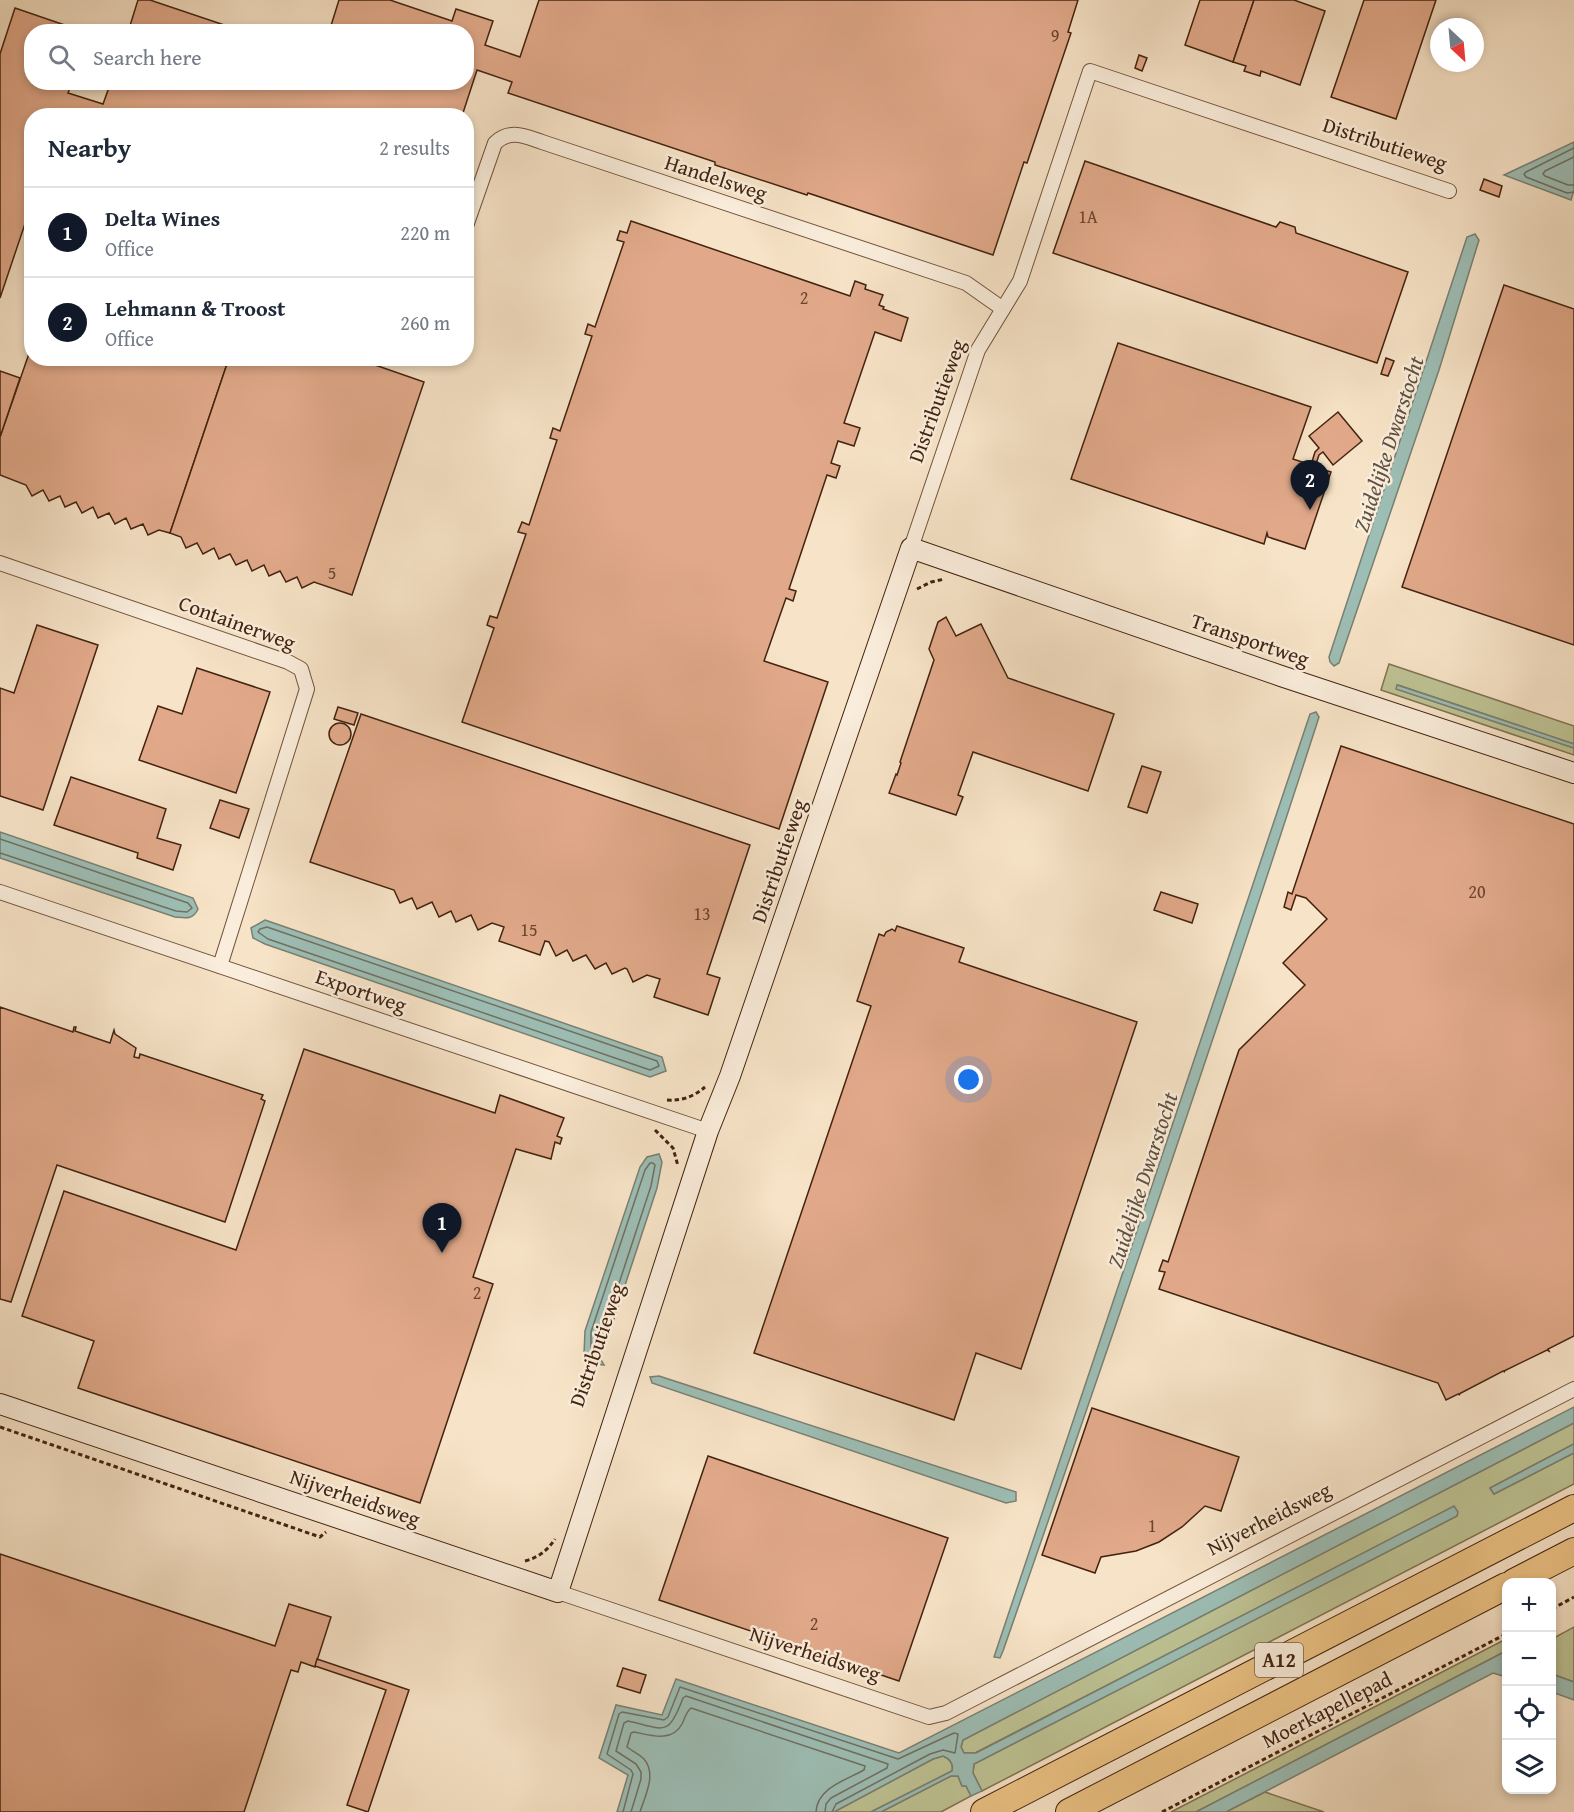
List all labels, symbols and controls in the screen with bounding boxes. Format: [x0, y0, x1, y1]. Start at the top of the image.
north arrow [1430, 18, 1484, 72]
house number: 9 [1051, 22, 1059, 49]
search box [24, 24, 474, 90]
icon: search [45, 41, 78, 74]
text: Search here [93, 41, 202, 73]
street label: Distributieweg [1319, 109, 1452, 178]
text: Nearby [48, 128, 131, 167]
text: 2 results [379, 133, 450, 162]
street label: Handelsweg [661, 146, 772, 209]
text: Delta Wines [105, 202, 220, 234]
house number: 1A [1078, 203, 1098, 230]
text: 1 [62, 218, 73, 247]
text: 220 m [400, 218, 450, 247]
text: Office [105, 234, 154, 263]
house number: 2 [800, 284, 808, 311]
text: Lehmann & Troost [105, 292, 285, 324]
text: 2 [62, 308, 73, 337]
text: 260 m [400, 308, 450, 337]
text: Office [105, 324, 154, 353]
street label: Distributieweg [900, 334, 973, 467]
water label: Zuidelijke Dwarstocht [1344, 351, 1432, 536]
pin: 2 [1290, 460, 1330, 510]
house number: 5 [328, 559, 336, 586]
street label: Containerweg [174, 587, 300, 658]
street label: Transportweg [1187, 605, 1314, 674]
street label: Distributieweg [743, 794, 814, 927]
house number: 20 [1468, 878, 1486, 905]
house number: 13 [693, 900, 711, 927]
house number: 15 [520, 916, 538, 943]
street label: Exportweg [312, 961, 411, 1021]
your location [954, 1065, 983, 1094]
water label: Zuidelijke Dwarstocht [1098, 1087, 1186, 1272]
pin: 1 [422, 1204, 462, 1253]
street label: Distributieweg [561, 1278, 632, 1411]
house number: 2 [473, 1279, 481, 1306]
street label: Nijverheidsweg [286, 1461, 425, 1534]
street label: Nijverheidsweg [1201, 1474, 1337, 1563]
house number: 1 [1148, 1512, 1156, 1539]
map controls [1502, 1578, 1556, 1794]
button: + [1502, 1578, 1556, 1632]
house number: 2 [810, 1610, 818, 1637]
street label: Nijverheidsweg [746, 1618, 885, 1689]
button: − [1502, 1632, 1556, 1686]
road number: A12 [1255, 1643, 1303, 1677]
street label: Moerkapellepad [1256, 1663, 1398, 1756]
button: locate [1502, 1686, 1556, 1740]
button: layers [1502, 1740, 1556, 1794]

